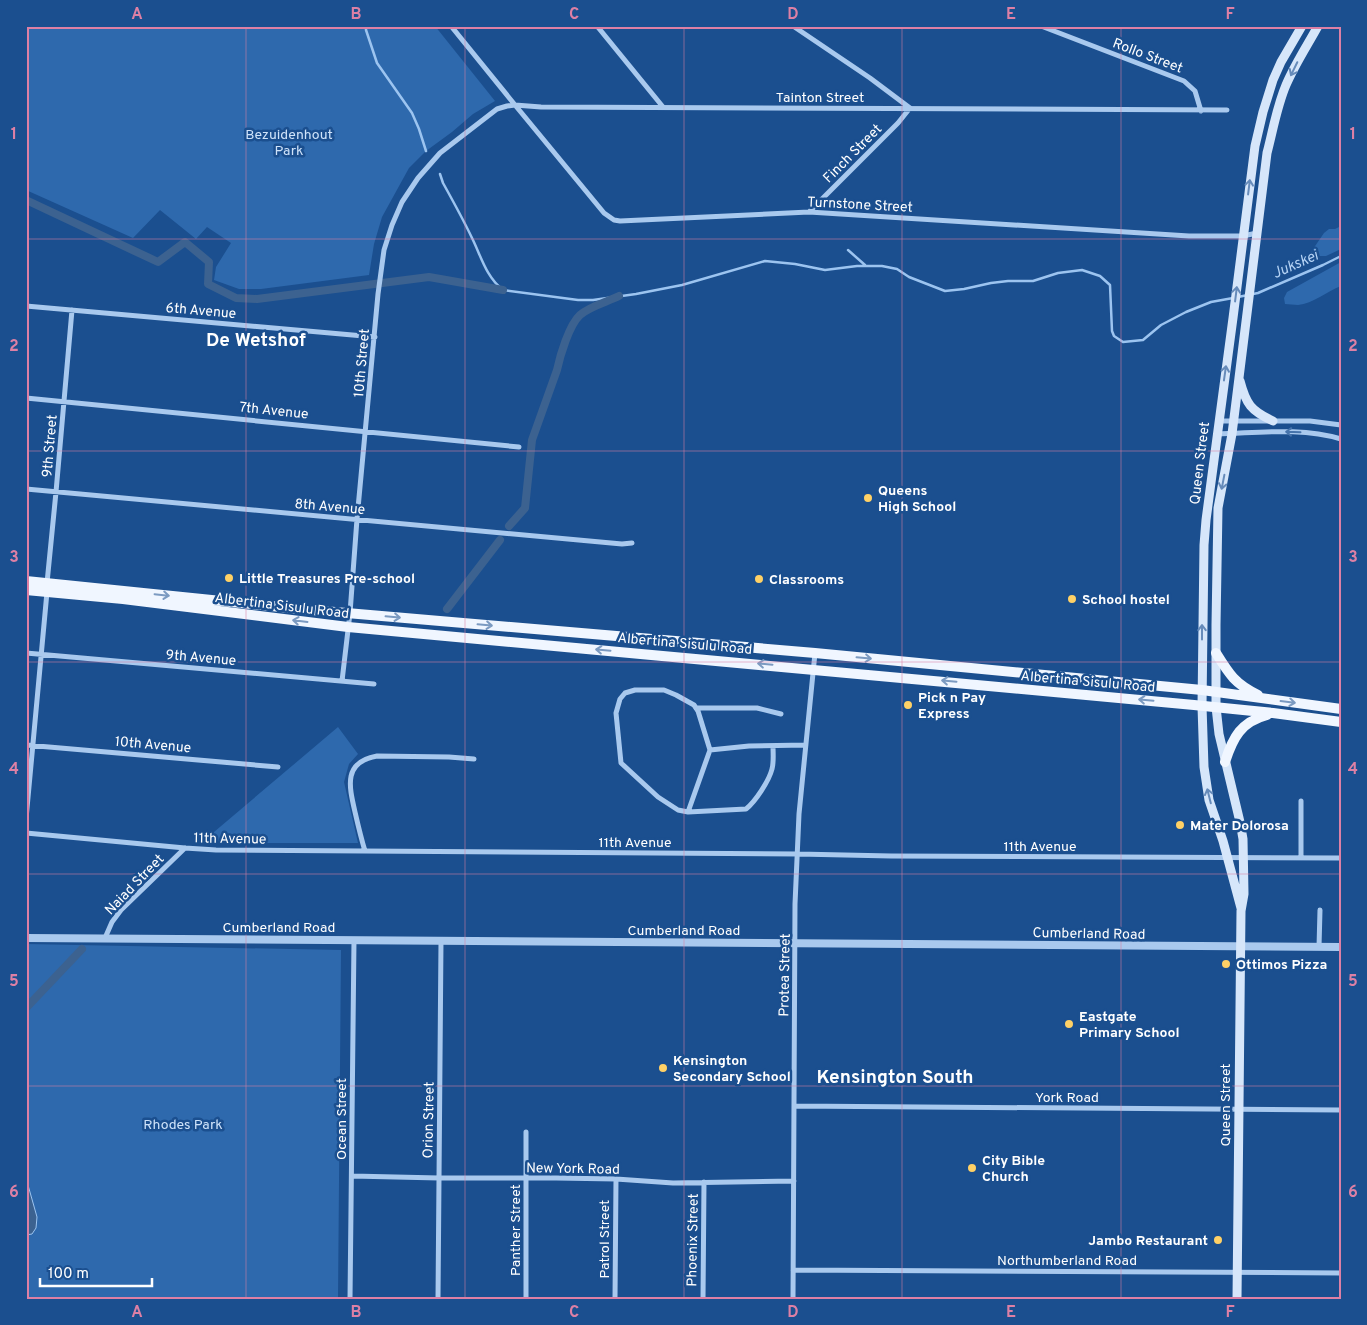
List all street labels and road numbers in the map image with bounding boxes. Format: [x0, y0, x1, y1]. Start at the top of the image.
street label: Rollo Street [1110, 35, 1185, 78]
street label: Tainton Street [776, 90, 864, 107]
street label: Finch Street [820, 121, 886, 187]
street label: Turnstone Street [807, 194, 913, 217]
street label: 6th Avenue [165, 300, 237, 323]
street label: 10th Street [351, 328, 374, 398]
street label: 7th Avenue [238, 399, 309, 424]
street label: 9th Street [39, 414, 62, 478]
street label: Queen Street [1187, 421, 1214, 506]
street label: 8th Avenue [294, 496, 366, 519]
street label: Albertina Sisulu Road [214, 590, 350, 623]
street label: Albertina Sisulu Road [617, 630, 753, 659]
street label: 9th Avenue [165, 647, 237, 670]
street label: Albertina Sisulu Road [1020, 668, 1156, 697]
street label: 10th Avenue [114, 734, 192, 757]
street label: 11th Avenue [193, 830, 267, 849]
street label: 11th Avenue [599, 835, 671, 852]
street label: 11th Avenue [1004, 839, 1076, 856]
street label: Naiad Street [102, 851, 168, 919]
street label: Cumberland Road [223, 920, 335, 937]
street label: Cumberland Road [628, 923, 740, 940]
street label: Cumberland Road [1032, 925, 1146, 944]
street label: Protea Street [776, 933, 795, 1017]
street label: Queen Street [1218, 1063, 1235, 1147]
street label: Ocean Street [334, 1078, 351, 1160]
street label: Orion Street [420, 1082, 439, 1159]
street label: York Road [1035, 1090, 1099, 1107]
street label: New York Road [526, 1160, 620, 1179]
street label: Panther Street [508, 1184, 525, 1276]
street label: Phoenix Street [684, 1193, 703, 1287]
street label: Patrol Street [597, 1200, 614, 1278]
street label: Northumberland Road [997, 1253, 1137, 1270]

